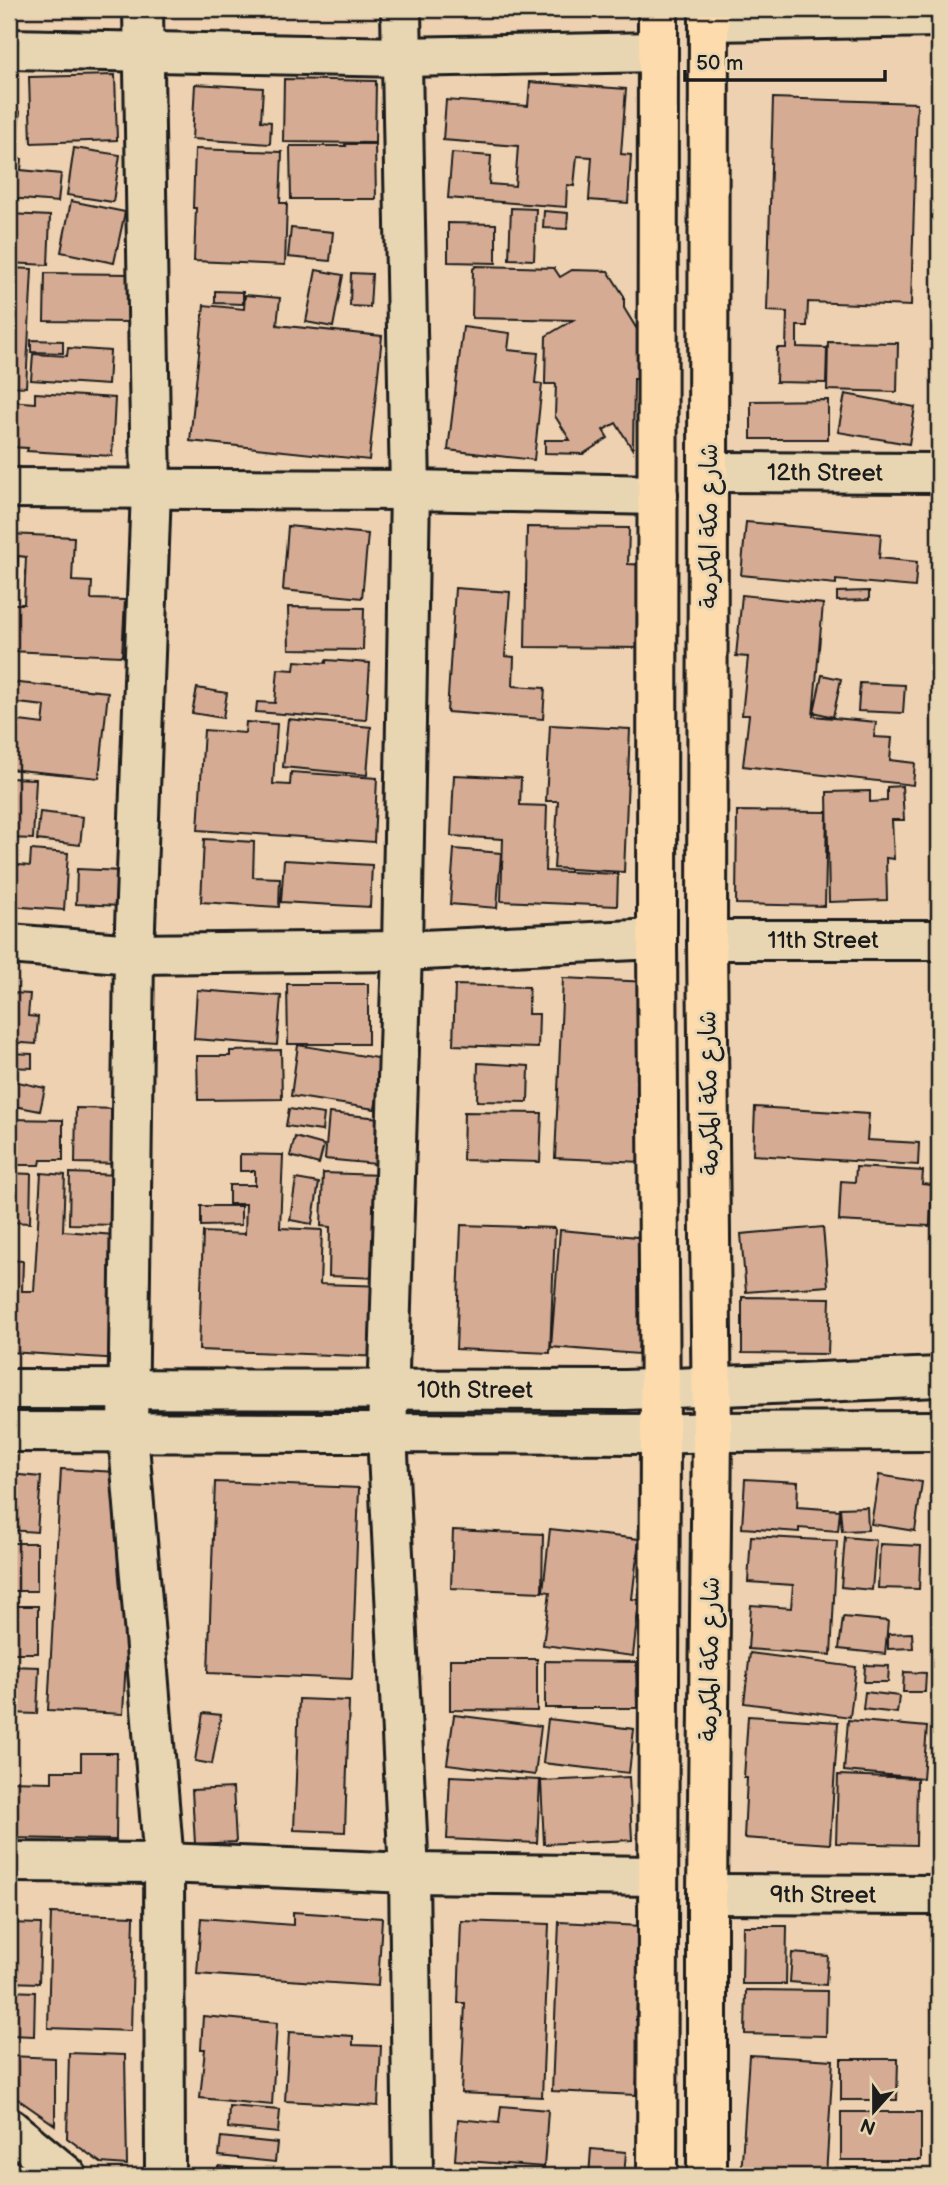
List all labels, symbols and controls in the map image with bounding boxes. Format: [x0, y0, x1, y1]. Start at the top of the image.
scale bar [685, 38, 885, 82]
text: 50 m [696, 51, 743, 76]
street label: شارع مكة المكرمة [695, 444, 726, 608]
street label: 12th Street [767, 458, 884, 487]
street label: 11th Street [767, 926, 879, 955]
street label: شارع مكة المكرمة [693, 1010, 727, 1176]
street label: 10th Street [417, 1375, 534, 1404]
street label: شارع مكة المكرمة [694, 1576, 728, 1742]
street label: 9th Street [770, 1880, 877, 1909]
north arrow [839, 2076, 909, 2146]
text: N [858, 2112, 879, 2139]

